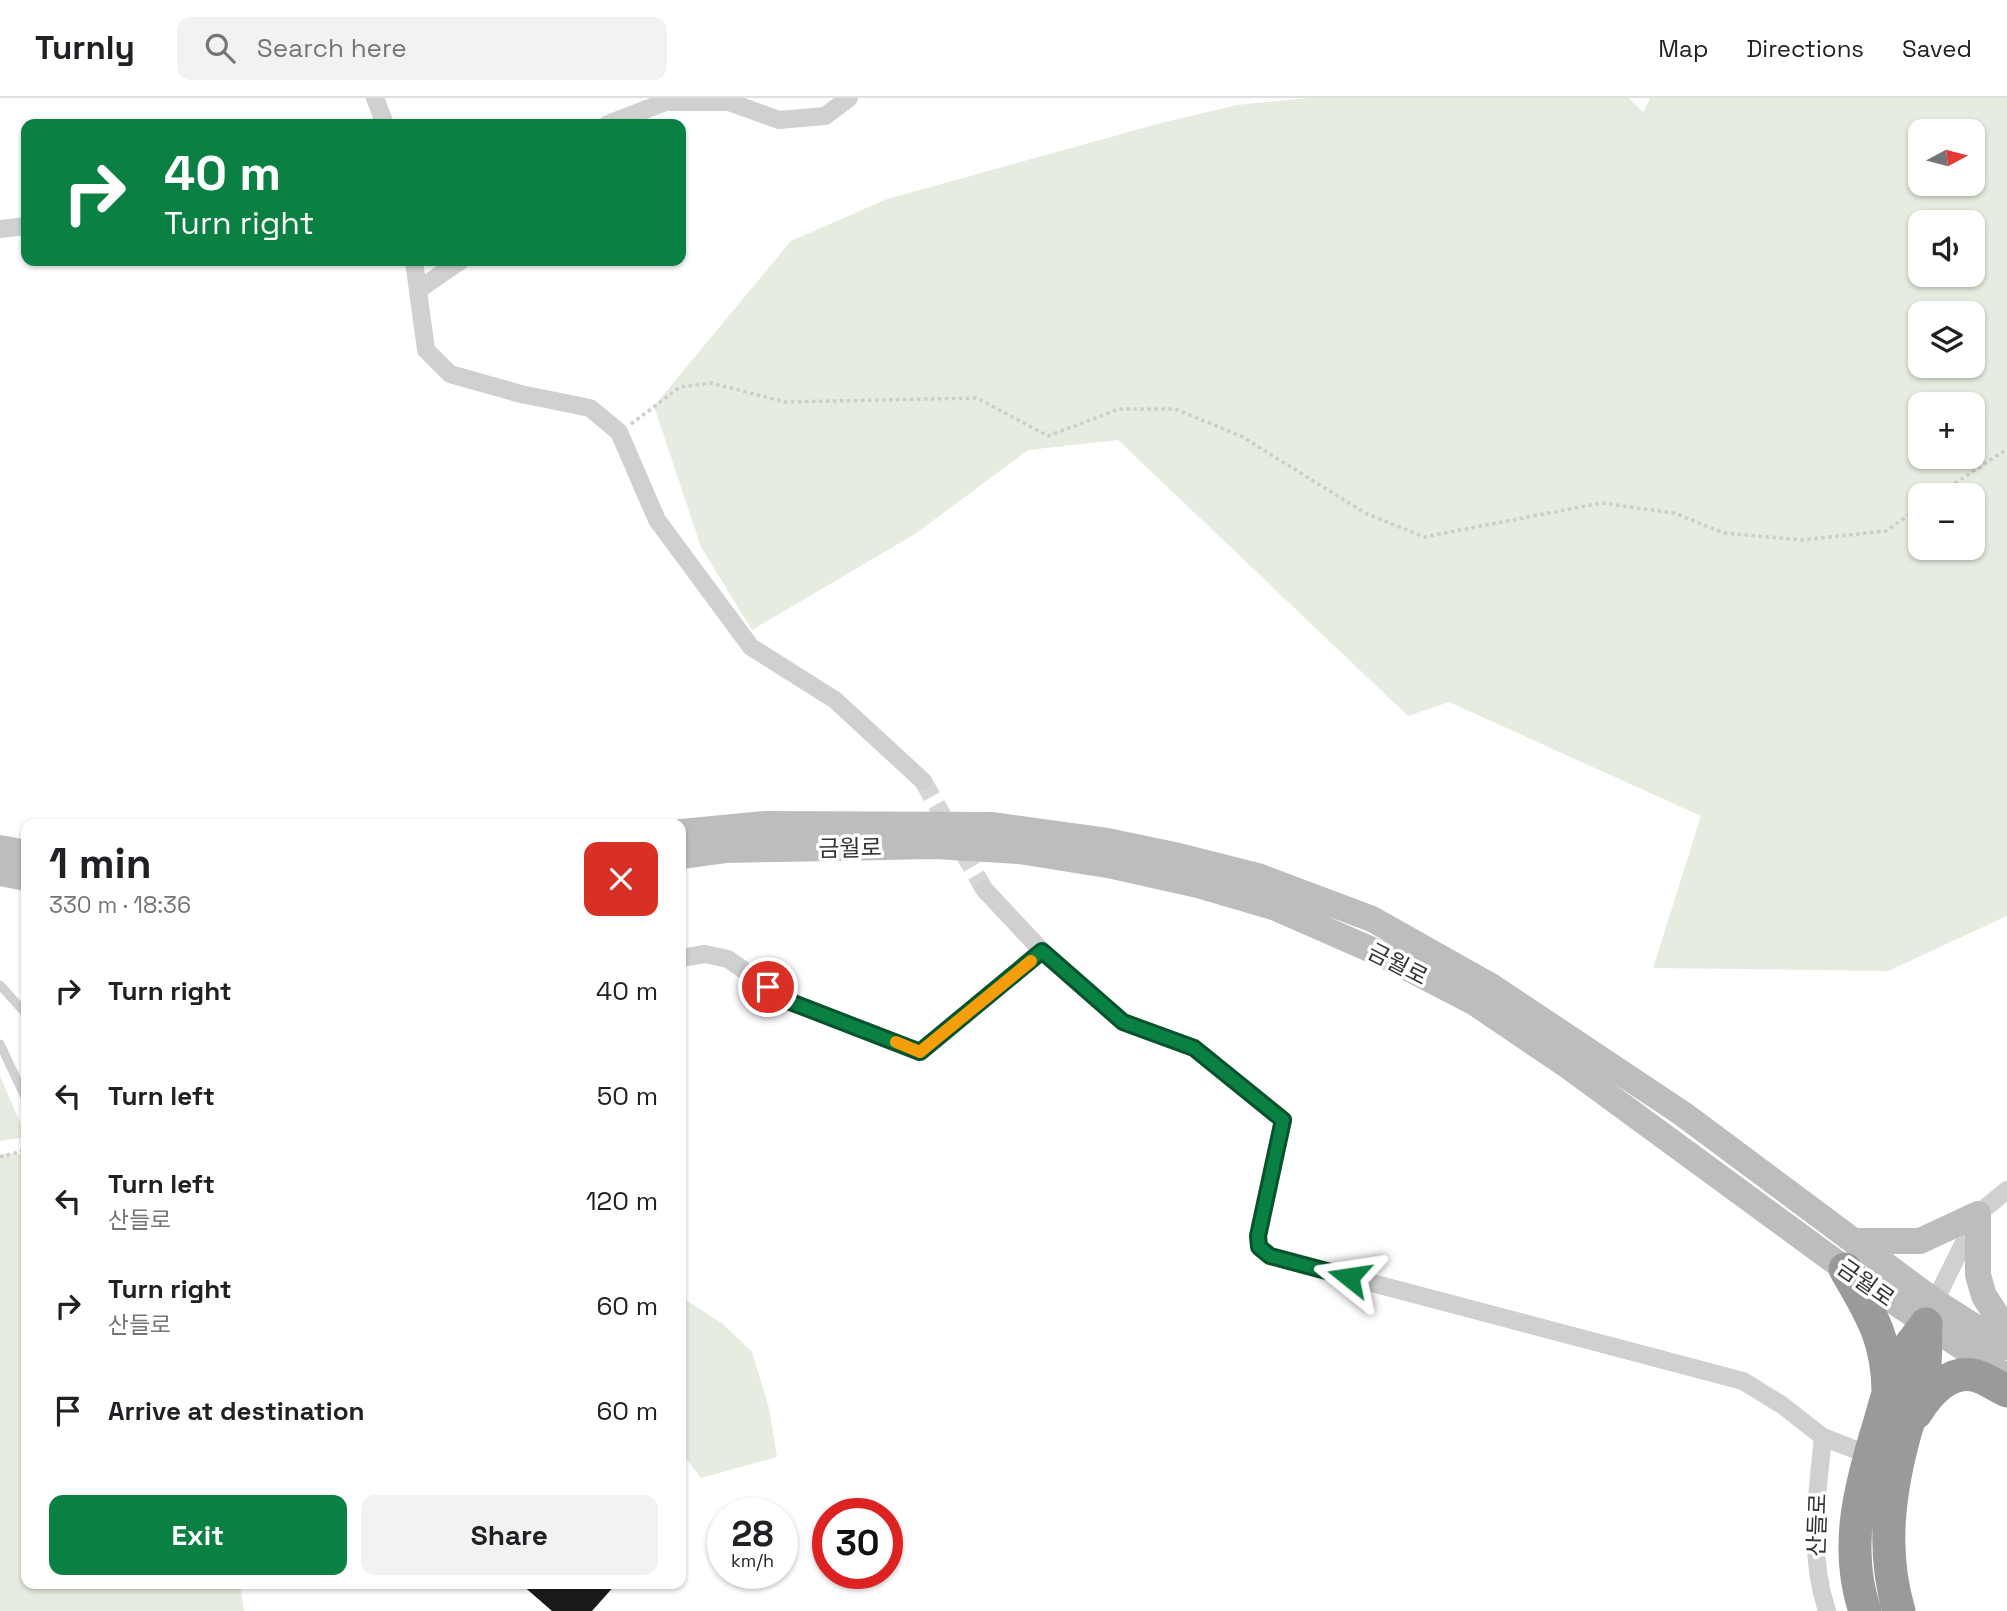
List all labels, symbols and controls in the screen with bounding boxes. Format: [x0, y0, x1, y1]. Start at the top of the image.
search box [177, 17, 667, 80]
text: Turnly [35, 27, 135, 69]
icon: search [201, 29, 239, 67]
text: Search here [257, 31, 407, 65]
text: Map [1658, 33, 1708, 64]
text: Directions [1746, 33, 1864, 64]
text: Saved [1902, 33, 1972, 64]
north arrow [1908, 119, 1984, 196]
map controls [1908, 119, 1985, 560]
text: 40 m [164, 142, 281, 204]
icon: right [49, 147, 140, 238]
text: Turn right [164, 203, 314, 243]
button: sound [1908, 210, 1985, 287]
button: layers [1908, 301, 1985, 378]
button: + [1908, 392, 1985, 469]
button: − [1908, 483, 1985, 560]
street label: 금월로 [818, 832, 882, 864]
text: 1 min [49, 837, 152, 890]
button: close [584, 842, 658, 916]
text: 330 m · 18:36 [49, 890, 191, 920]
street label: 금월로 [1363, 936, 1433, 992]
pin [738, 957, 798, 1017]
icon: arrive [749, 968, 787, 1006]
icon: right [49, 972, 87, 1010]
text: Turn right [108, 974, 232, 1008]
text: 40 m [596, 974, 658, 1008]
icon: left [49, 1077, 87, 1115]
text: Turn left [108, 1079, 215, 1113]
text: 50 m [597, 1079, 658, 1113]
text: Turn left [108, 1167, 215, 1201]
icon: left [49, 1182, 87, 1220]
text: 120 m [586, 1184, 658, 1218]
text: 산들로 [108, 1205, 171, 1235]
position arrow [1312, 1240, 1386, 1314]
street label: 금월로 [1831, 1253, 1901, 1313]
text: Turn right [108, 1272, 232, 1306]
icon: right [49, 1287, 87, 1325]
text: 60 m [596, 1289, 658, 1323]
text: 산들로 [108, 1310, 171, 1340]
icon: arrive [49, 1392, 87, 1430]
text: Arrive at destination [108, 1394, 365, 1428]
text: 60 m [596, 1394, 658, 1428]
street label: 산들로 [1801, 1493, 1833, 1557]
button: Exit [49, 1495, 347, 1575]
button: Share [361, 1495, 658, 1575]
speed limit sign: 30 [812, 1498, 903, 1589]
text: 28 [732, 1512, 773, 1556]
text: km/h [731, 1549, 774, 1572]

